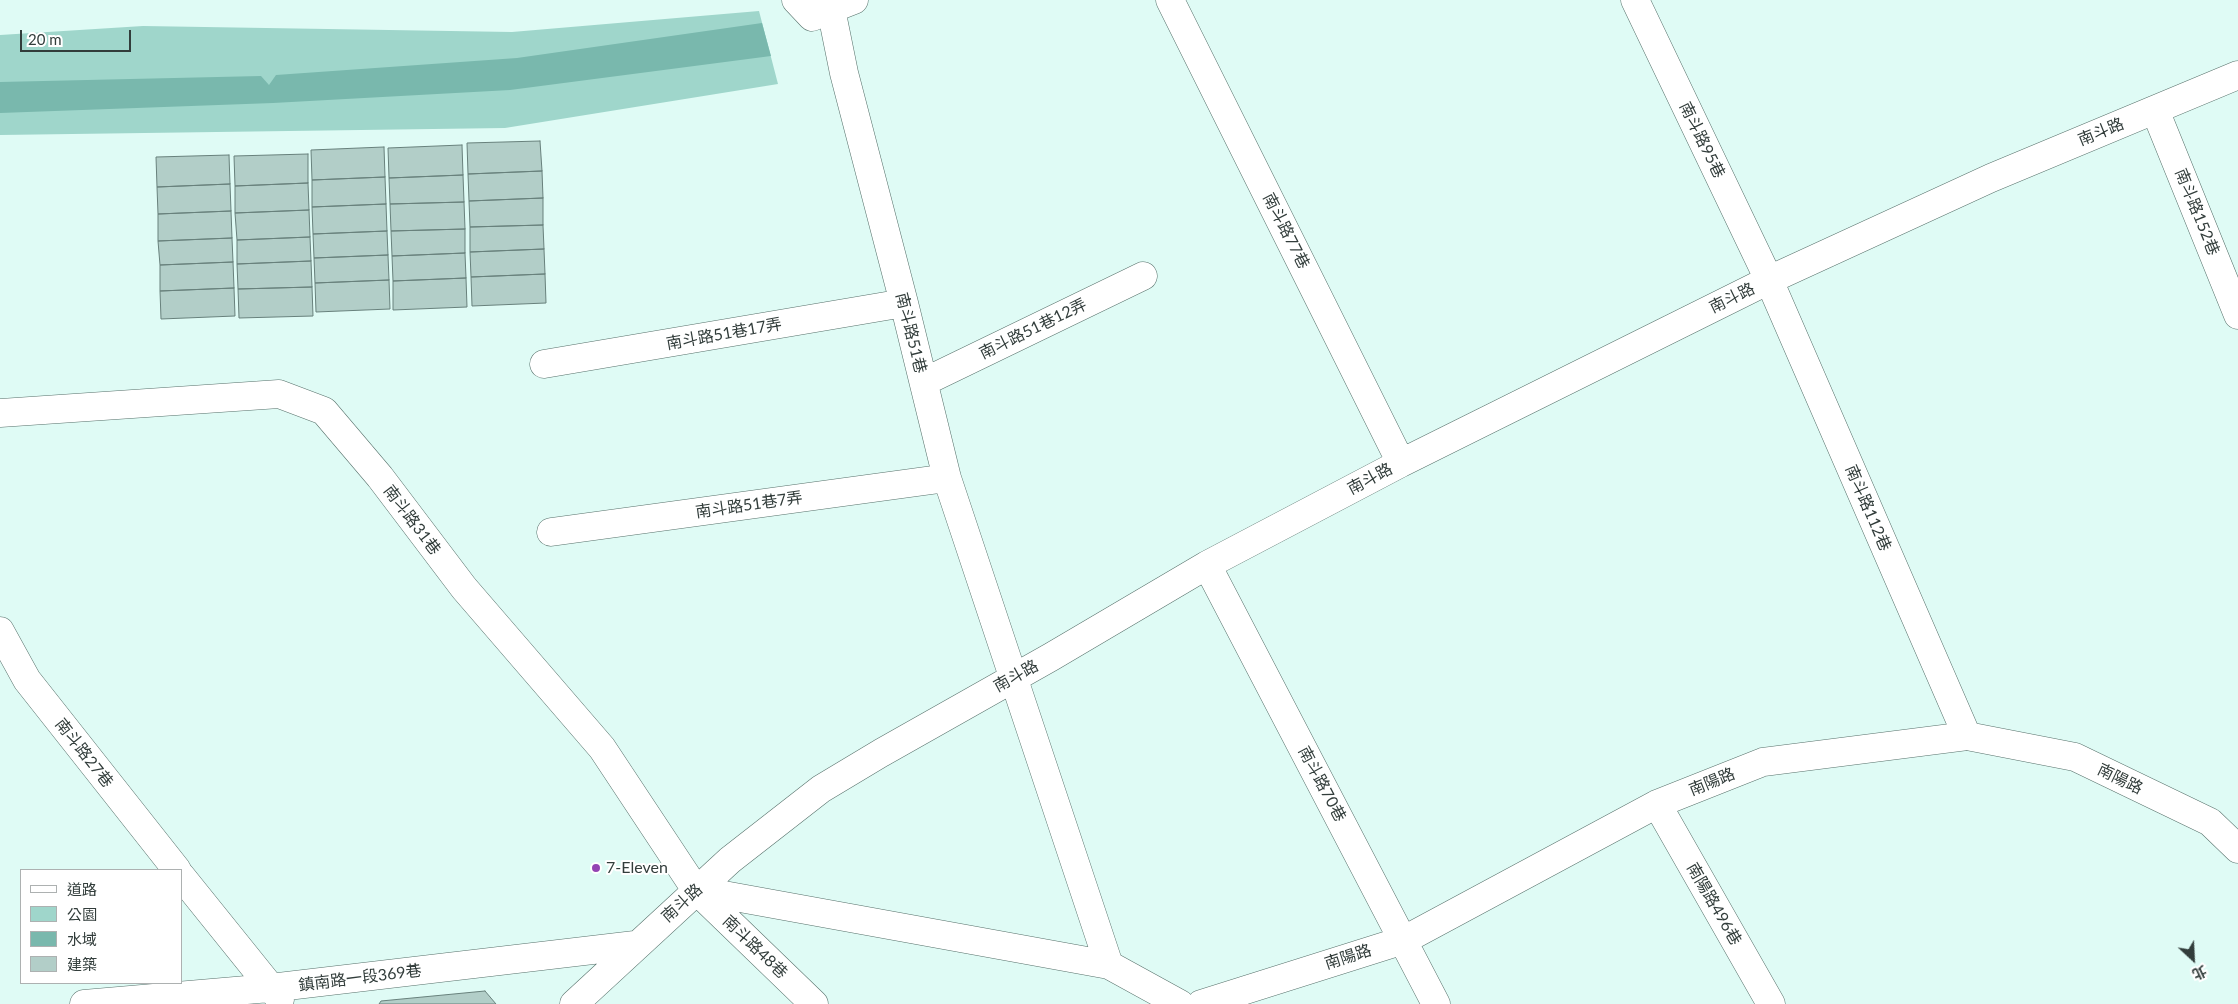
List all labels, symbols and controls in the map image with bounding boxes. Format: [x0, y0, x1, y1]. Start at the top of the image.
scale bar [22, 20, 134, 52]
text: 20 m [28, 30, 62, 48]
street label: 南斗路95巷 [1675, 99, 1729, 181]
street label: 南斗路 [2075, 114, 2127, 150]
street label: 南斗路152巷 [2171, 166, 2223, 258]
street label: 南斗路77巷 [1259, 190, 1313, 272]
street label: 南斗路 [1706, 279, 1758, 317]
street label: 南斗路51巷 [892, 291, 930, 375]
street label: 南斗路51巷12弄 [976, 295, 1090, 363]
street label: 南斗路51巷17弄 [665, 314, 783, 354]
street label: 南斗路 [1344, 459, 1396, 499]
street label: 南斗路112巷 [1841, 462, 1895, 554]
street label: 南斗路31巷 [379, 481, 445, 559]
street label: 南斗路51巷7弄 [694, 488, 804, 522]
street label: 南斗路 [990, 656, 1042, 696]
street label: 南斗路27巷 [51, 715, 117, 791]
street label: 南斗路70巷 [1294, 743, 1350, 825]
street label: 南陽路 [2094, 760, 2146, 798]
street label: 南陽路 [1686, 764, 1738, 800]
place label: 7-Eleven [606, 858, 668, 878]
street label: 南陽路496巷 [1683, 859, 1745, 949]
marker: 7-Eleven [590, 862, 602, 874]
legend [20, 869, 182, 984]
text: 道路 [67, 880, 97, 898]
street label: 南斗路 [658, 880, 706, 926]
text: 公園 [67, 905, 97, 923]
street label: 南斗路48巷 [719, 911, 791, 983]
text: 水域 [67, 930, 97, 948]
north arrow [2168, 934, 2218, 984]
street label: 南陽路 [1322, 940, 1374, 974]
text: 建築 [67, 955, 97, 973]
street label: 鎮南路一段369巷 [297, 961, 423, 995]
text: 北 [2190, 962, 2209, 984]

